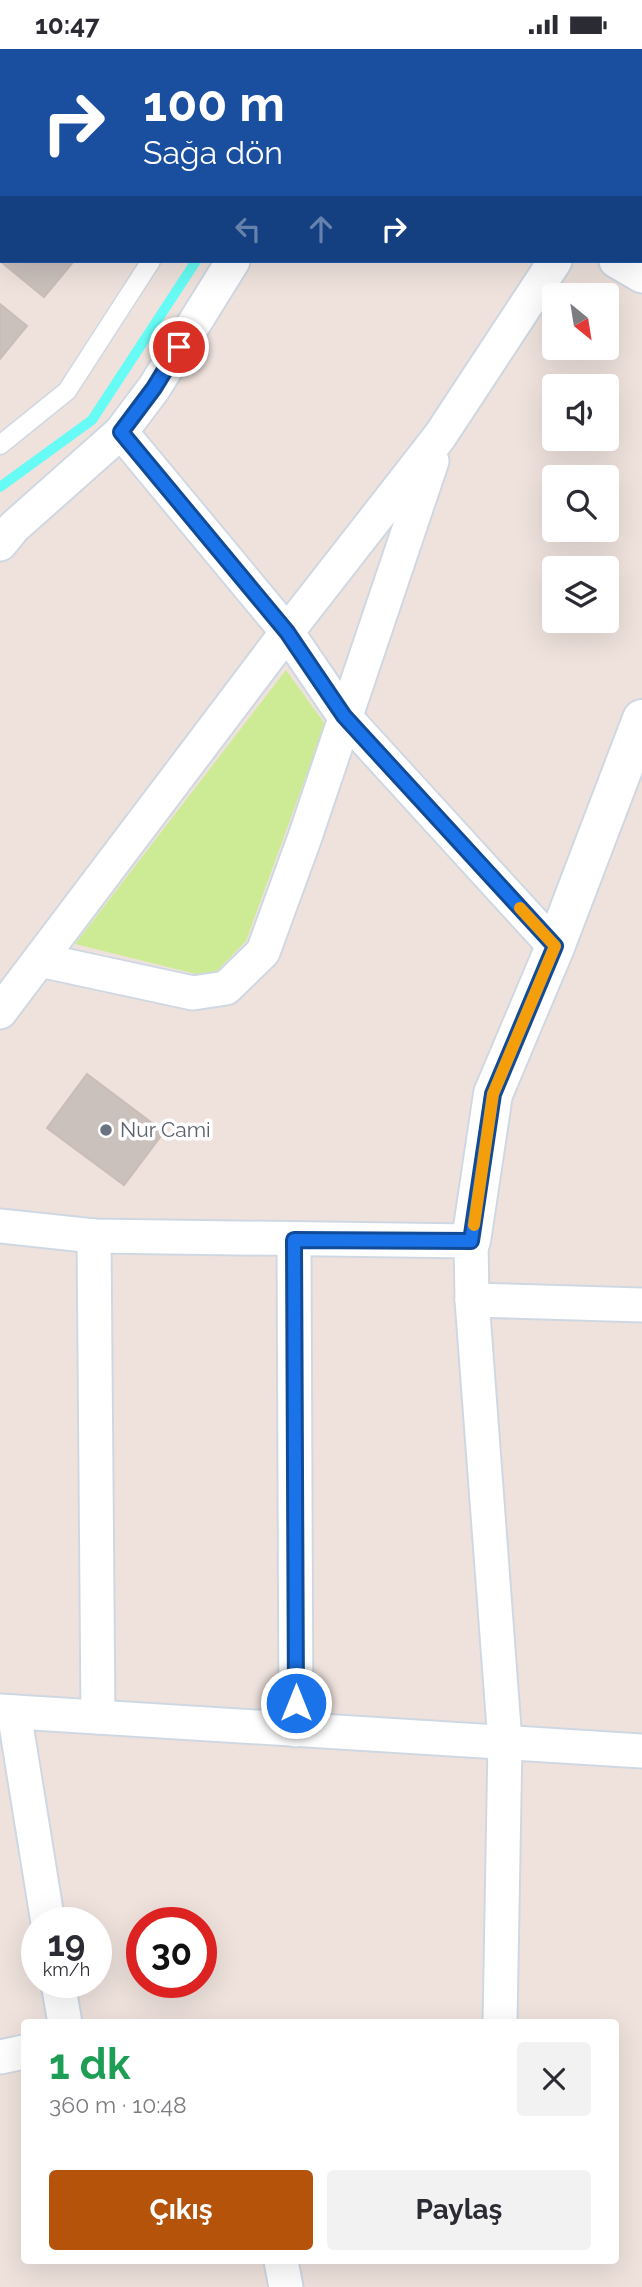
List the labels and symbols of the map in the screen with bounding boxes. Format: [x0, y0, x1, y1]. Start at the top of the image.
north arrow [542, 283, 620, 361]
pin [149, 317, 209, 377]
place label: Nur Cami [120, 1117, 211, 1142]
marker: Nur Cami [98, 1122, 114, 1138]
position arrow [259, 1666, 333, 1740]
speed limit sign: 30 [126, 1907, 217, 1998]

